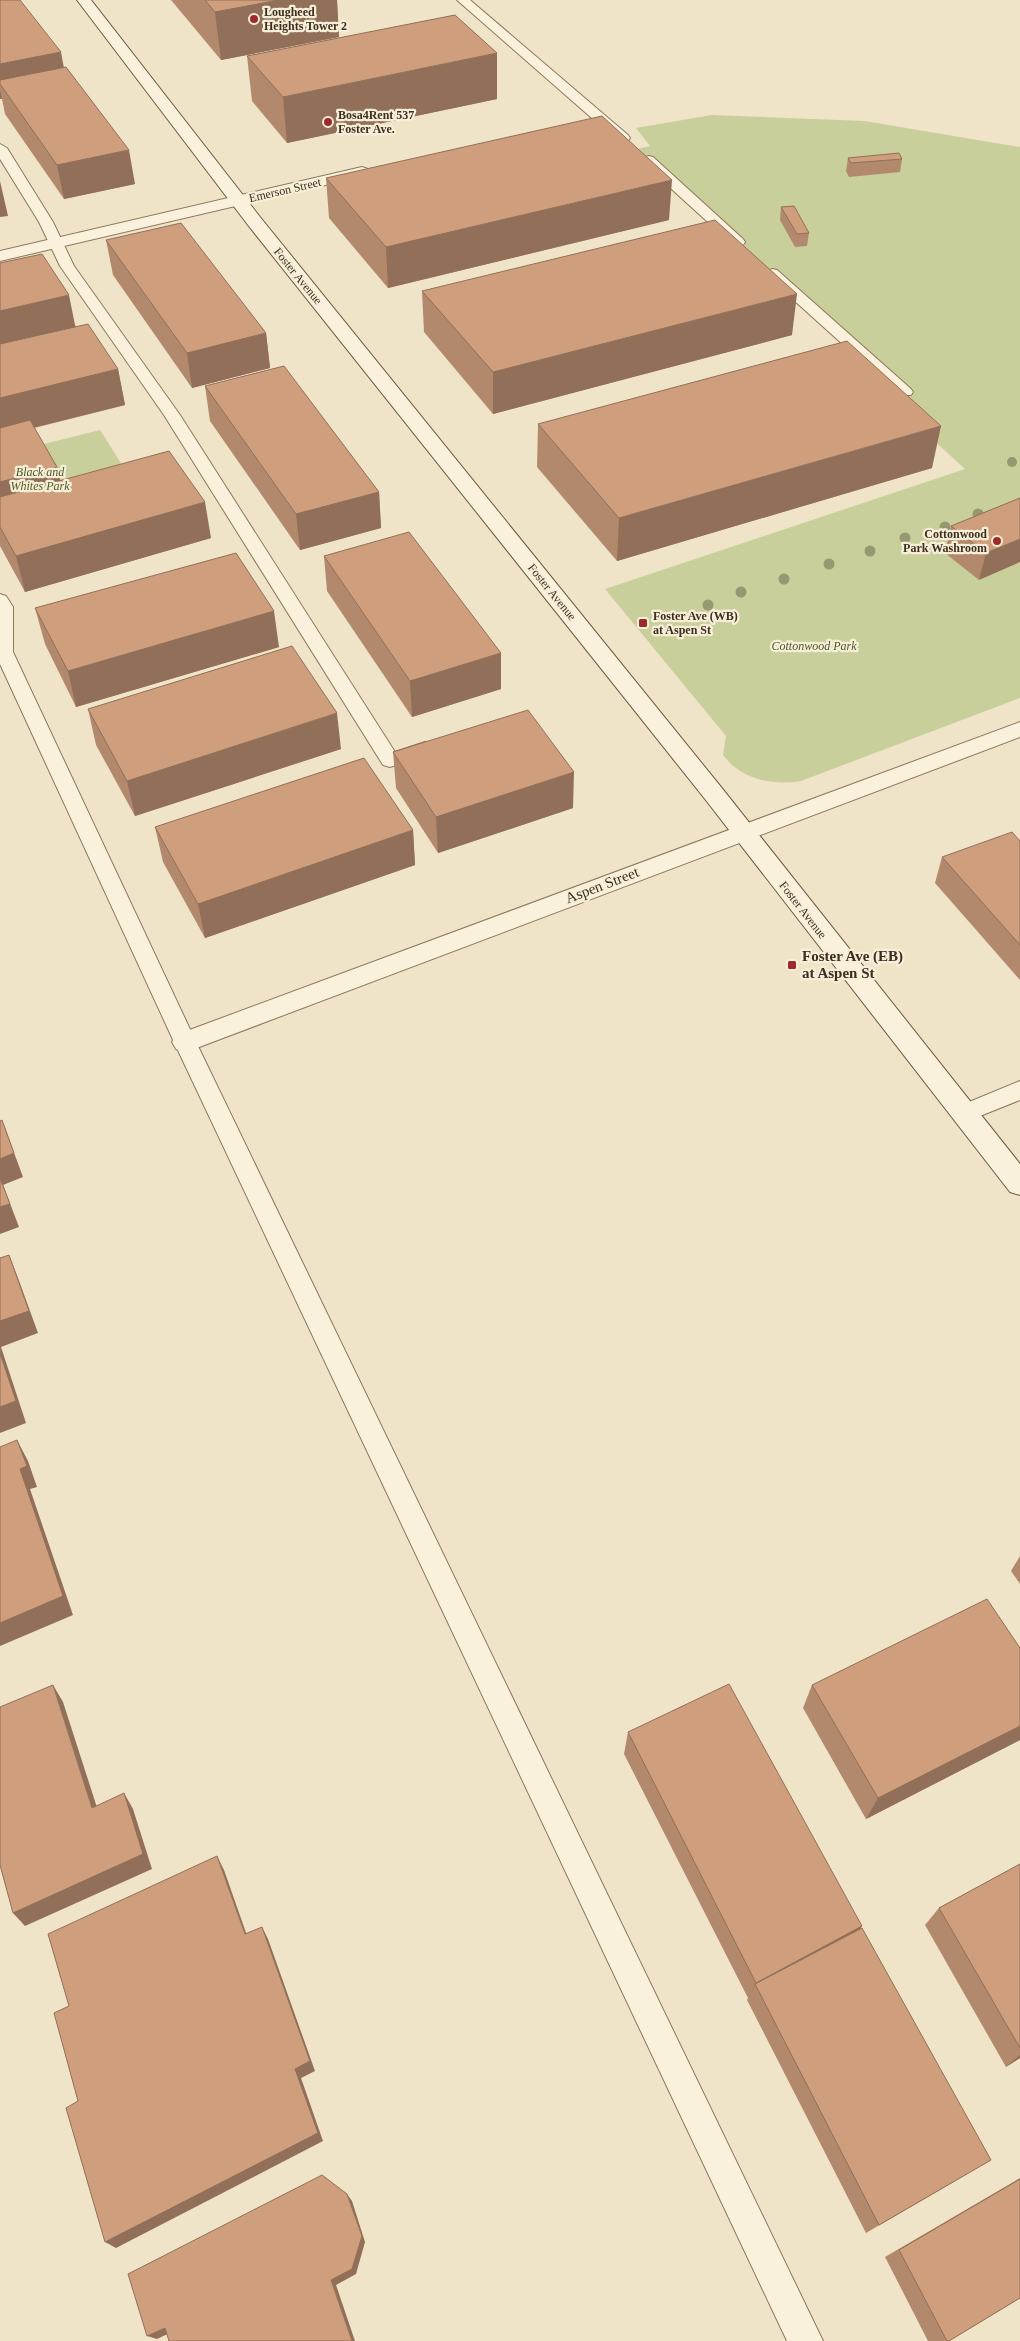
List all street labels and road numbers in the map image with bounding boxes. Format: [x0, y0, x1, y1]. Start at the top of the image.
street label: Emerson Street [248, 175, 323, 205]
street label: Foster Avenue [271, 245, 325, 307]
street label: Foster Avenue [525, 561, 579, 623]
street label: Aspen Street [563, 863, 642, 906]
street label: Foster Avenue [776, 879, 830, 941]

